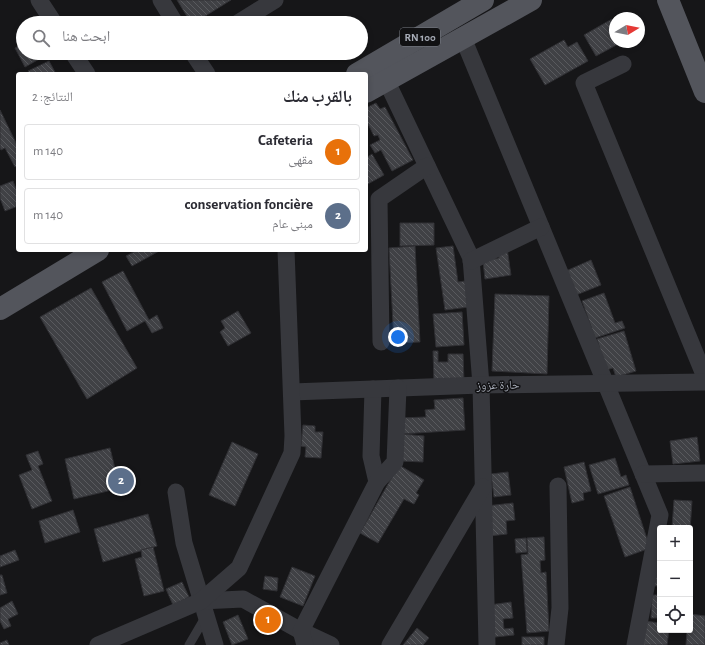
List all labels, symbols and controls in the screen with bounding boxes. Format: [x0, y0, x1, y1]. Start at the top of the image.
north arrow [609, 12, 645, 48]
search box [16, 16, 368, 60]
icon: search [30, 27, 52, 49]
road number: RN 100 [400, 28, 440, 46]
text: ابحث هنا [62, 29, 110, 44]
text: بالقرب منك [283, 88, 352, 105]
text: النتائج: 2 [32, 91, 73, 104]
text: Cafeteria [258, 133, 313, 148]
text: 140 m [33, 145, 63, 158]
text: 1 [336, 145, 340, 158]
text: مقهى [288, 154, 313, 167]
text: conservation foncière [185, 197, 313, 212]
text: 140 m [33, 209, 63, 222]
text: 2 [335, 209, 341, 222]
text: مبنى عام [272, 218, 313, 231]
your location [388, 327, 408, 347]
street label: حارة عزوز [475, 379, 520, 391]
pin: 2 [108, 466, 134, 496]
map controls [657, 525, 693, 633]
button: + [657, 525, 693, 561]
button: − [657, 561, 693, 597]
button: locate [657, 597, 693, 633]
pin: 1 [255, 605, 281, 635]

